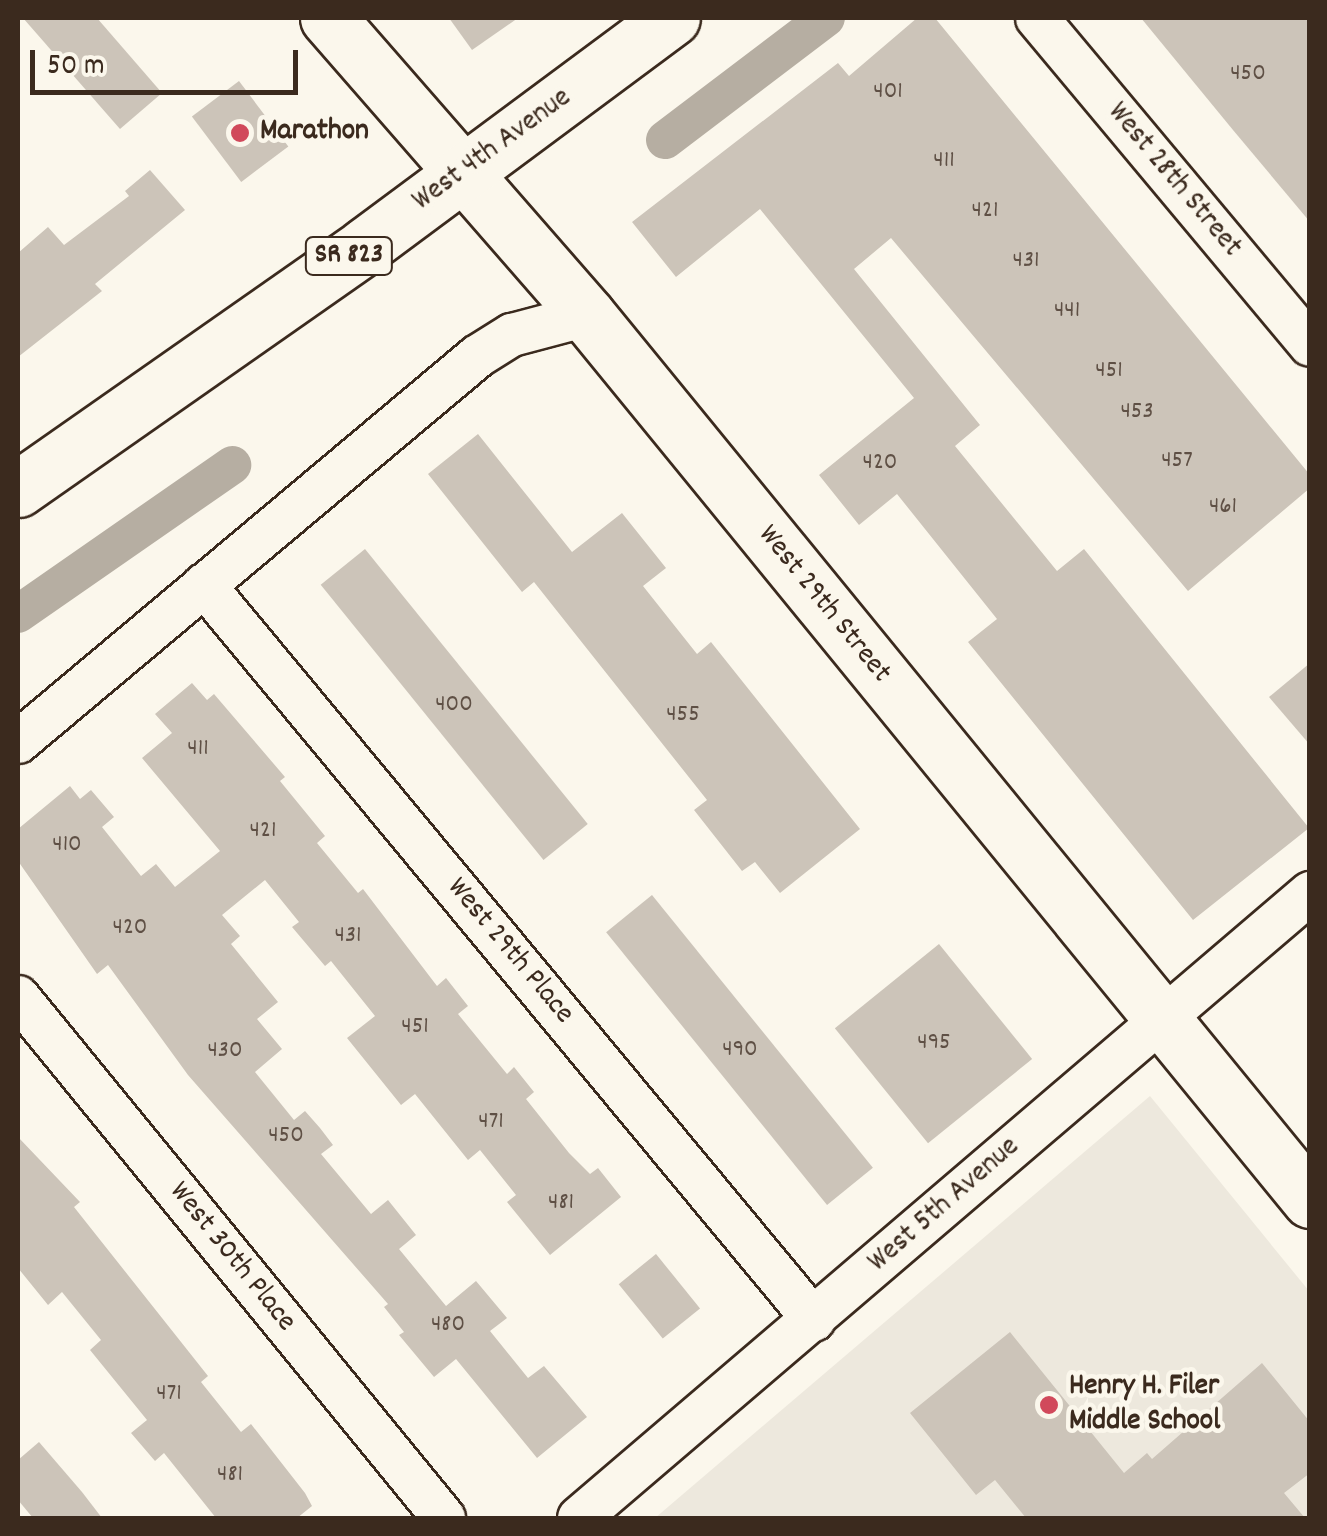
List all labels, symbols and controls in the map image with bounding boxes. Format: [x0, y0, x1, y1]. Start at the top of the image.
scale bar [35, 30, 302, 92]
text: 50 m [47, 46, 105, 89]
house number: 450 [1230, 59, 1266, 89]
house number: 401 [873, 77, 903, 107]
street label: West 4th Avenue [407, 81, 579, 221]
street label: West 28th Street [1098, 96, 1248, 266]
place label: Marathon [260, 115, 369, 151]
marker: Marathon [229, 122, 251, 144]
house number: 411 [933, 146, 955, 176]
house number: 421 [972, 196, 998, 226]
road number: SR 823 [304, 233, 394, 279]
house number: 431 [1013, 246, 1039, 276]
house number: 441 [1054, 296, 1080, 326]
house number: 451 [1095, 356, 1123, 386]
house number: 453 [1120, 397, 1154, 427]
house number: 457 [1161, 446, 1193, 476]
house number: 420 [863, 448, 897, 478]
house number: 461 [1209, 492, 1237, 522]
street label: West 29th Street [748, 519, 898, 691]
house number: 400 [435, 690, 473, 720]
house number: 455 [666, 700, 700, 730]
house number: 411 [187, 734, 209, 764]
house number: 421 [250, 816, 276, 846]
house number: 410 [52, 830, 82, 860]
street label: West 29th Place [437, 872, 581, 1032]
house number: 420 [113, 913, 147, 943]
house number: 431 [335, 921, 361, 951]
house number: 451 [401, 1012, 429, 1042]
house number: 495 [917, 1028, 951, 1058]
house number: 490 [722, 1035, 758, 1065]
house number: 430 [207, 1036, 243, 1066]
house number: 471 [478, 1107, 504, 1137]
house number: 450 [268, 1121, 304, 1151]
street label: West 5th Avenue [862, 1131, 1028, 1281]
street label: West 30th Place [160, 1176, 302, 1340]
house number: 481 [548, 1188, 574, 1218]
house number: 480 [431, 1310, 465, 1340]
place label: Henry H. Filer Middle School [1069, 1370, 1220, 1440]
house number: 471 [156, 1379, 182, 1409]
marker: Henry H. Filer Middle School [1038, 1394, 1060, 1416]
house number: 481 [217, 1460, 243, 1490]

